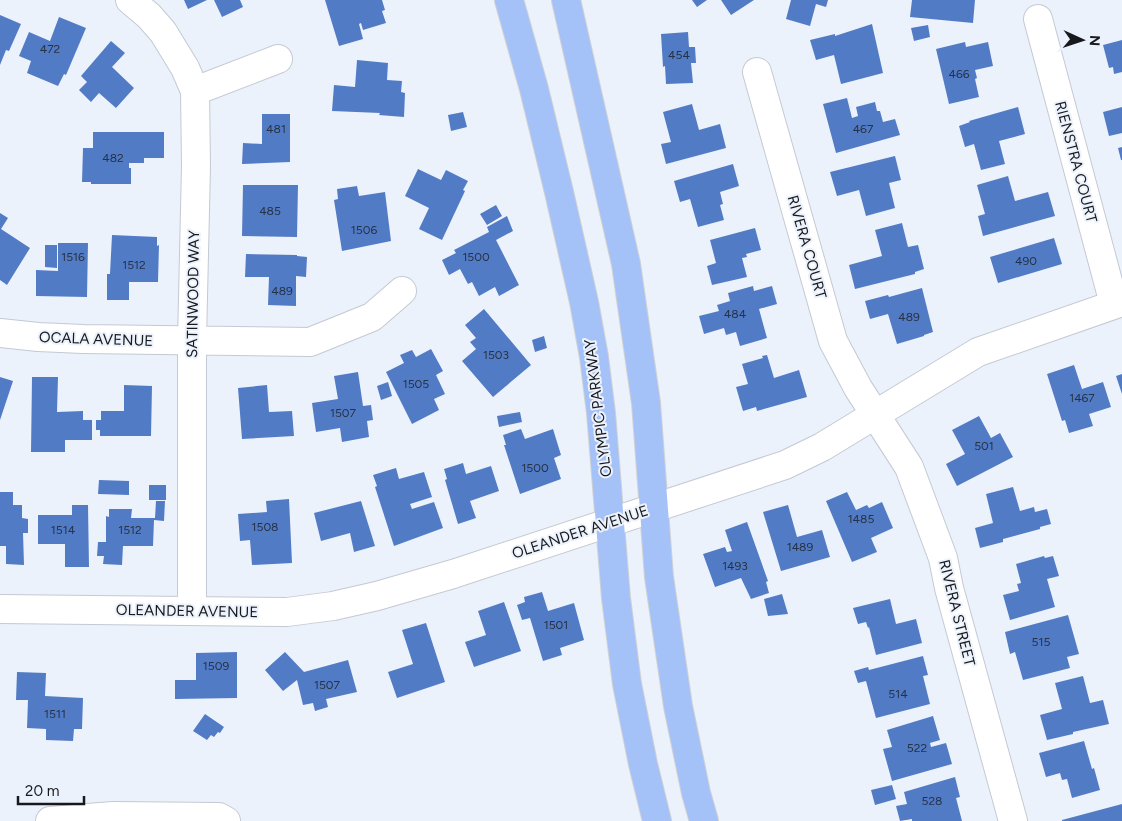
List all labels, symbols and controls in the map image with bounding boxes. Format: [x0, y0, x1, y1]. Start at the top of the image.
north arrow [1057, 15, 1107, 65]
text: N [1086, 35, 1103, 47]
house number: 472 [40, 42, 60, 56]
house number: 454 [668, 48, 690, 62]
house number: 466 [948, 67, 970, 81]
street label: RIENSTRA COURT [1051, 99, 1101, 226]
house number: 481 [266, 122, 286, 136]
house number: 467 [853, 122, 874, 136]
house number: 482 [102, 151, 124, 165]
street label: RIVERA COURT [784, 193, 831, 301]
house number: 485 [259, 204, 281, 218]
house number: 1506 [351, 223, 377, 237]
street label: SATINWOOD WAY [183, 230, 203, 358]
house number: 1516 [61, 250, 85, 264]
house number: 1500 [462, 250, 490, 264]
house number: 490 [1015, 254, 1037, 268]
house number: 1512 [122, 258, 146, 272]
house number: 489 [271, 284, 293, 298]
house number: 484 [724, 307, 747, 321]
house number: 489 [898, 310, 920, 324]
street label: OCALA AVENUE [39, 328, 153, 350]
street label: OLYMPIC PARKWAY [581, 338, 615, 478]
house number: 1503 [483, 348, 509, 362]
house number: 1505 [403, 377, 429, 391]
house number: 1467 [1069, 391, 1095, 405]
house number: 1507 [330, 406, 357, 420]
house number: 501 [974, 439, 994, 453]
house number: 1500 [521, 461, 549, 475]
street label: OLEANDER AVENUE [510, 501, 650, 563]
house number: 1485 [848, 512, 874, 526]
house number: 1508 [252, 520, 278, 534]
house number: 1514 [51, 523, 76, 537]
house number: 1512 [118, 523, 142, 537]
house number: 1489 [787, 540, 813, 554]
street label: RIVERA STREET [935, 558, 979, 669]
house number: 1493 [722, 559, 748, 573]
street label: OLEANDER AVENUE [116, 601, 258, 621]
house number: 1501 [544, 618, 568, 632]
house number: 515 [1032, 635, 1050, 649]
house number: 1509 [203, 659, 229, 673]
house number: 1507 [314, 678, 341, 692]
house number: 514 [888, 687, 908, 701]
house number: 1511 [44, 707, 66, 721]
house number: 522 [907, 741, 927, 755]
scale bar [18, 774, 84, 806]
text: 20 m [25, 782, 59, 800]
house number: 528 [922, 794, 942, 808]

